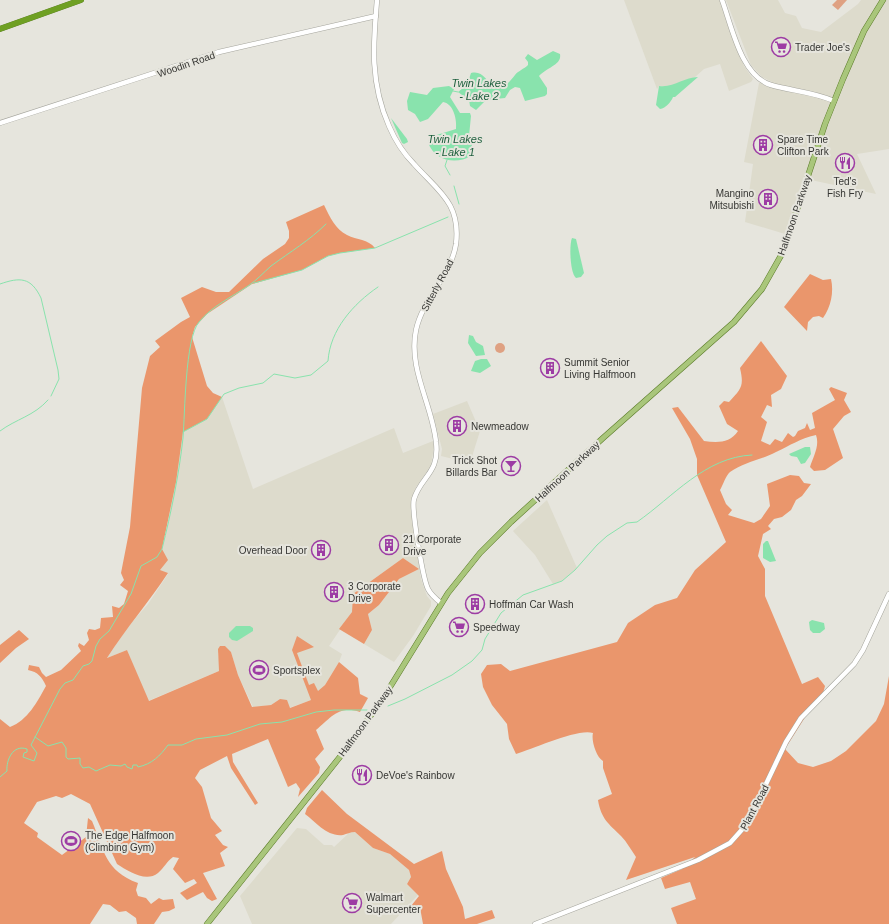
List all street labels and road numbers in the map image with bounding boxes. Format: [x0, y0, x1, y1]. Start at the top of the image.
street label: Woodin Road [156, 49, 217, 80]
street label: Halfmoon Parkway [776, 174, 813, 257]
street label: Sitterly Road [419, 257, 456, 313]
street label: Halfmoon Parkway [533, 439, 602, 504]
street label: Halfmoon Parkway [336, 684, 395, 758]
street label: Plant Road [738, 783, 771, 832]

